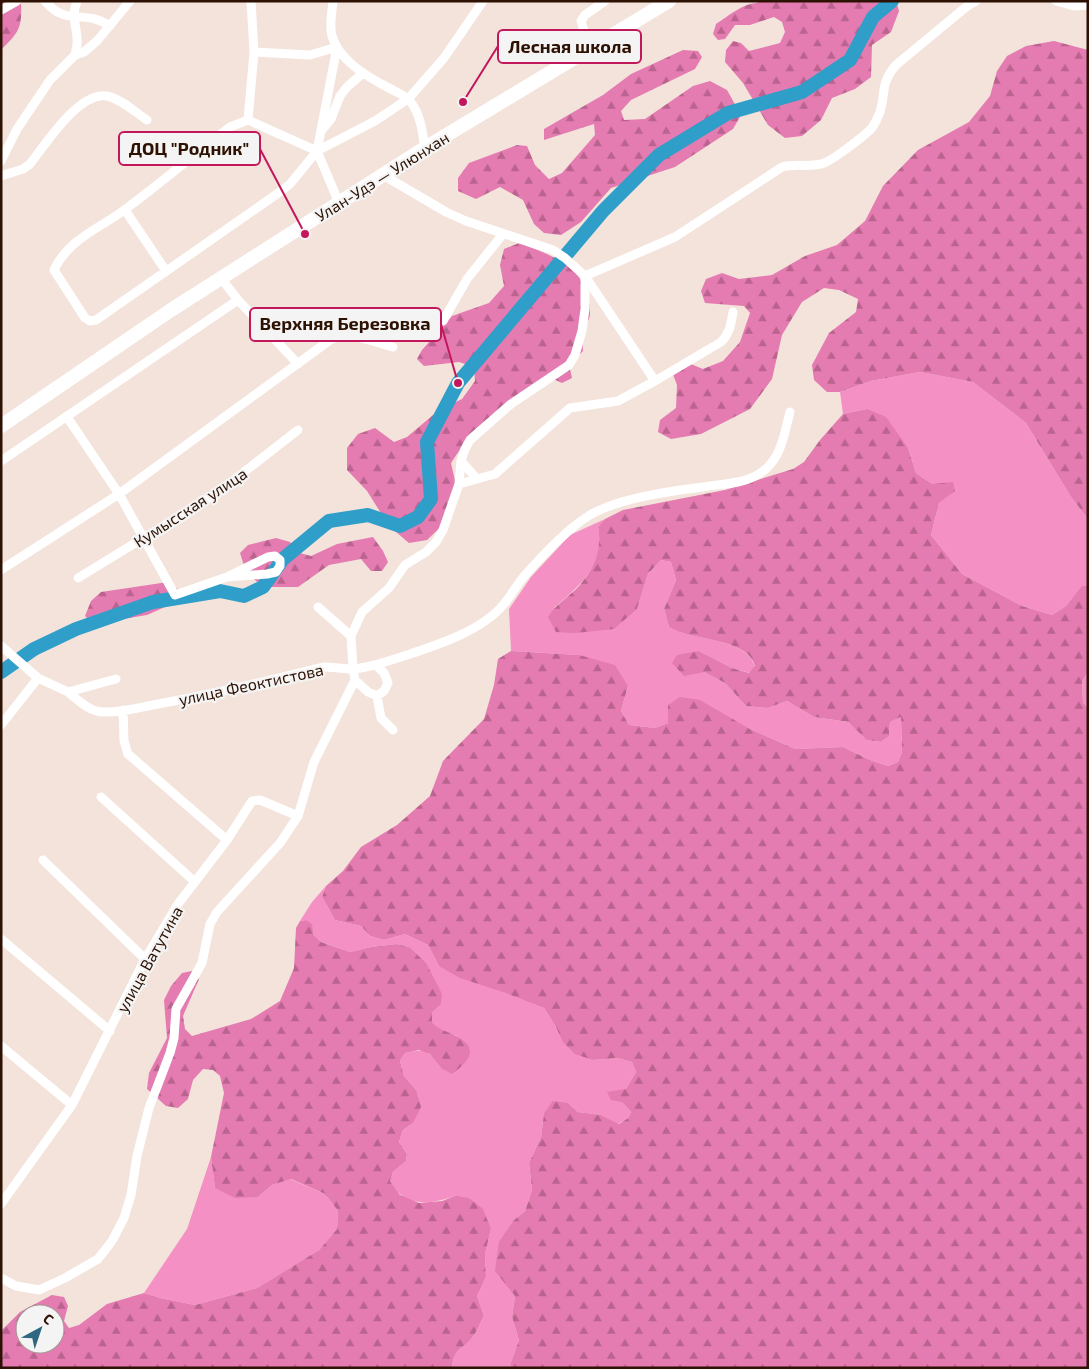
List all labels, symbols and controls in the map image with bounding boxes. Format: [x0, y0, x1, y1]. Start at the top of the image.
callout: Лесная школа [498, 30, 641, 63]
text: Лесная школа [508, 35, 632, 57]
street label: Улан-Удэ — Улюнхан [312, 127, 452, 225]
callout: ДОЦ "Родник" [119, 132, 260, 165]
text: ДОЦ "Родник" [129, 137, 249, 159]
callout: Верхняя Березовка [250, 308, 441, 341]
text: Верхняя Березовка [259, 312, 431, 334]
street label: Кумысская улица [130, 463, 251, 552]
street label: улица Феоктистова [177, 659, 325, 710]
street label: улица Ватутина [112, 902, 187, 1016]
north arrow [15, 1304, 65, 1354]
text: С [40, 1310, 57, 1328]

